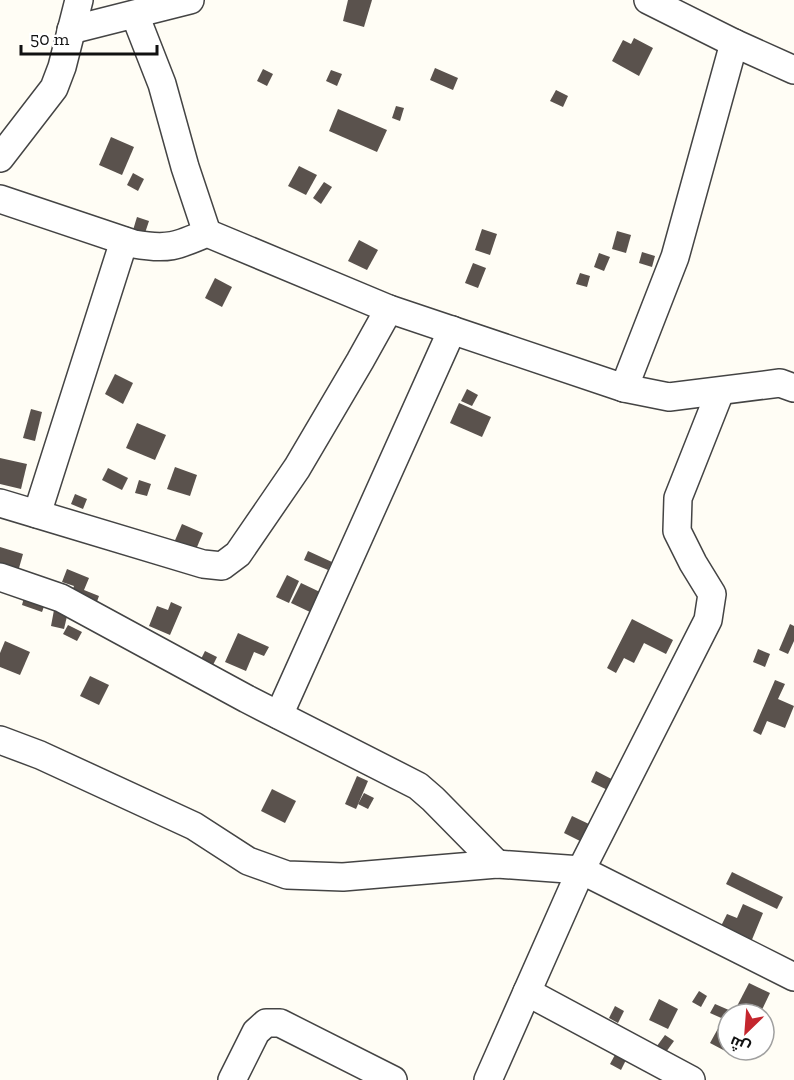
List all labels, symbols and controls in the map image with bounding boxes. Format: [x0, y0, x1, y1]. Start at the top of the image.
scale bar [21, 18, 158, 56]
text: 50 m [30, 28, 70, 50]
north arrow [716, 1002, 776, 1062]
text: ش [727, 1032, 753, 1058]

